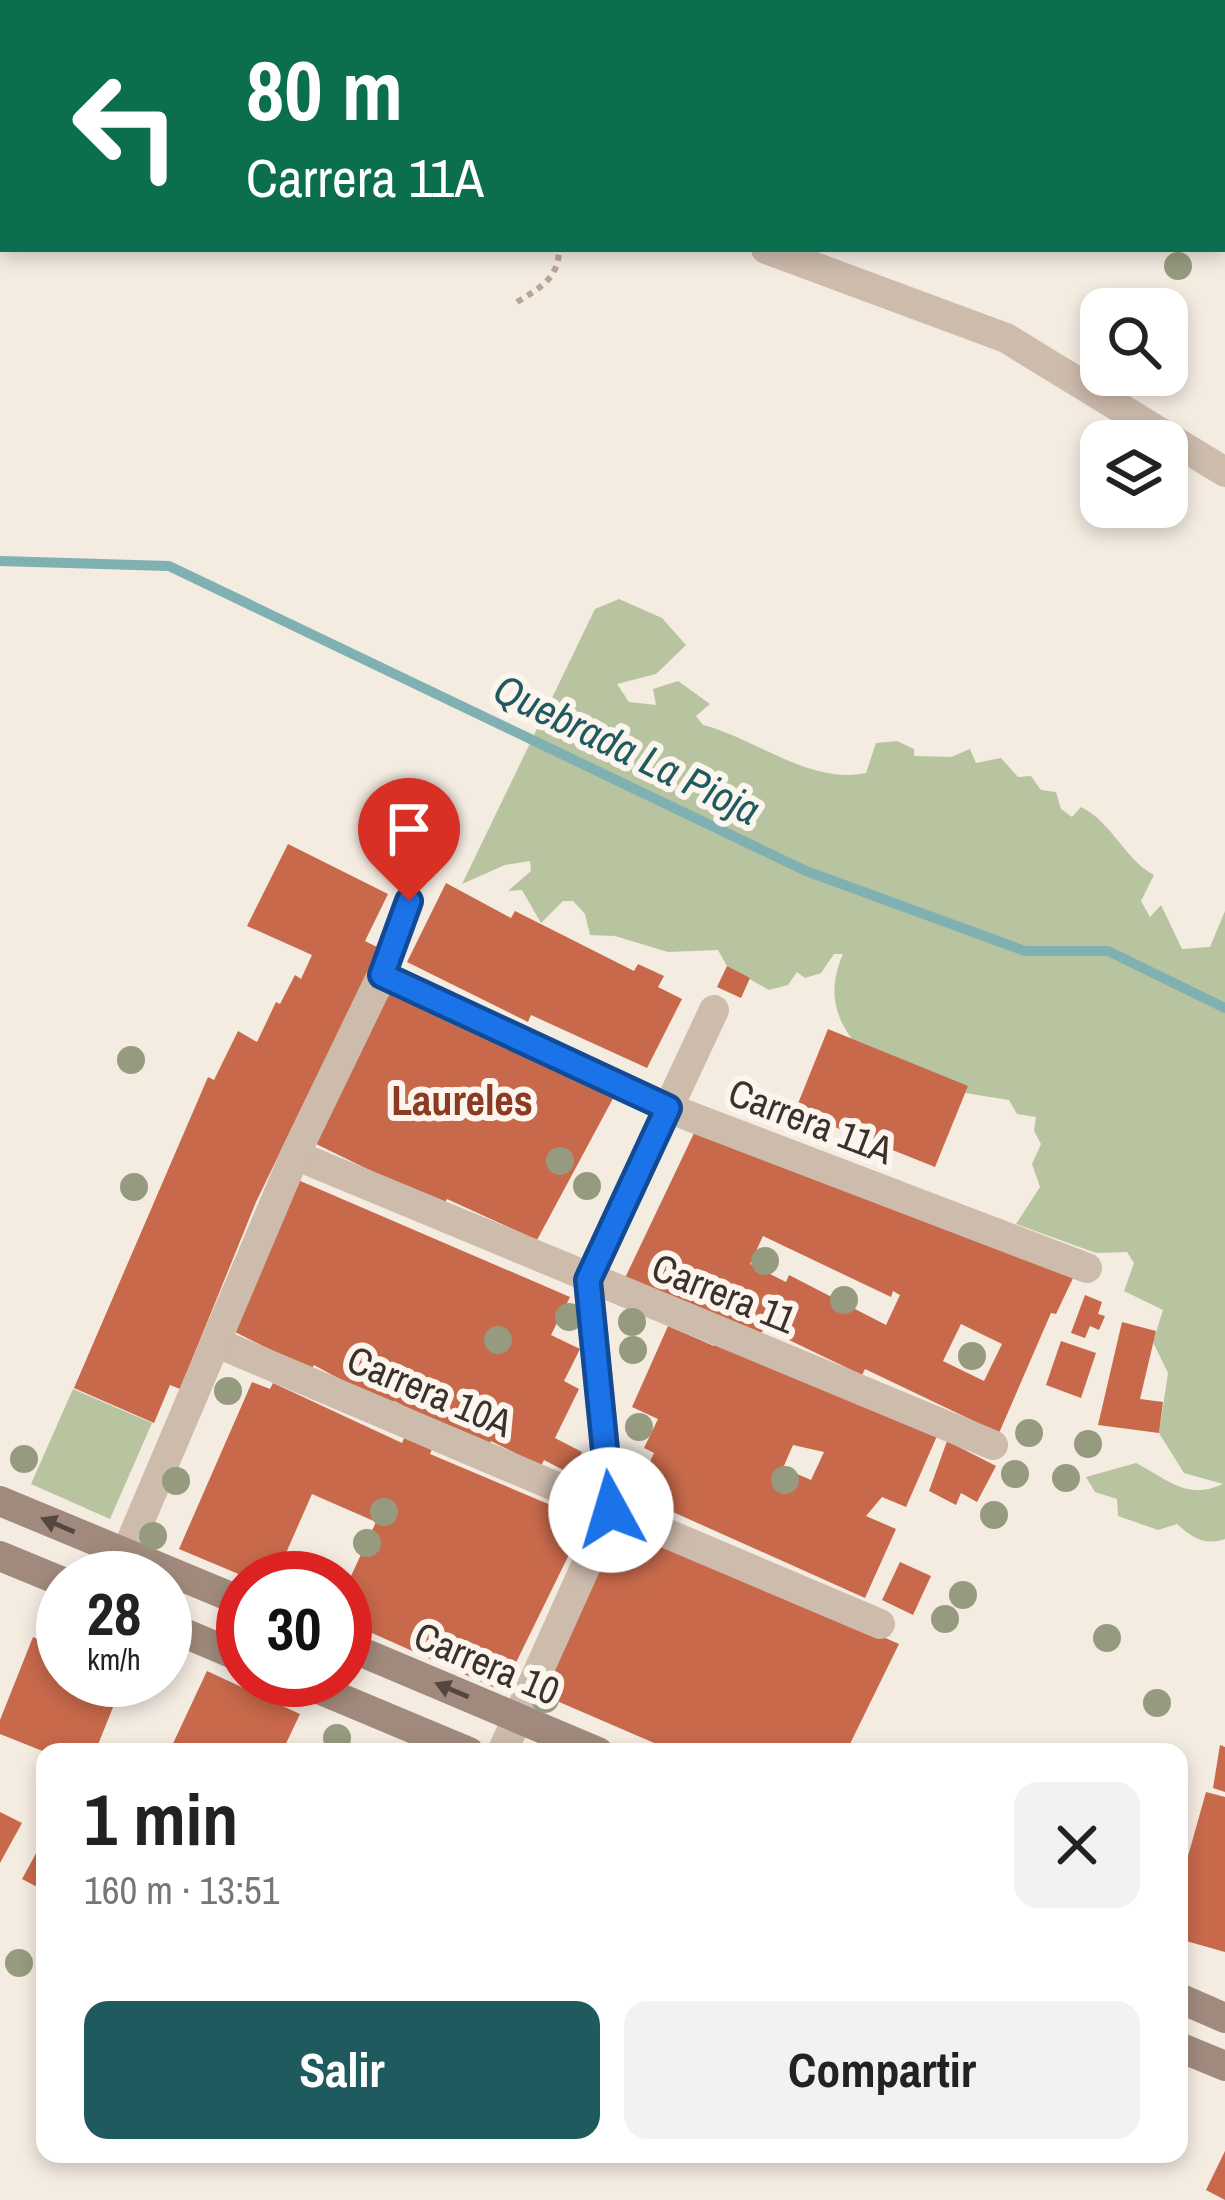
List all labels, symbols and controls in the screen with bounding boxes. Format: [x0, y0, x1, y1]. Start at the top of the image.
text: 80 m [246, 33, 403, 146]
icon: left [48, 48, 204, 204]
text: Carrera 11A [246, 141, 484, 214]
map controls [1080, 288, 1188, 528]
button: search [1080, 288, 1188, 396]
button: layers [1080, 420, 1188, 528]
water label: Quebrada La Pioja [485, 660, 769, 838]
pin [358, 778, 460, 901]
icon: arrive [376, 796, 442, 862]
street label: Carrera 11A [721, 1066, 901, 1176]
district label: Laureles [391, 1072, 533, 1128]
street label: Carrera 11 [644, 1241, 804, 1345]
street label: Carrera 10A [340, 1333, 521, 1449]
position arrow [548, 1447, 674, 1573]
one-way arrow [39, 1515, 75, 1534]
speed limit sign: 30 [216, 1551, 372, 1707]
text: 28 [87, 1573, 141, 1654]
street label: Carrera 10 [406, 1609, 568, 1717]
text: km/h [87, 1639, 141, 1679]
one-way arrow [434, 1680, 470, 1699]
text: 1 min [84, 1770, 238, 1867]
button: close [1014, 1782, 1140, 1908]
text: 160 m · 13:51 [84, 1864, 280, 1916]
button: Salir [84, 2001, 600, 2139]
button: Compartir [624, 2001, 1140, 2139]

